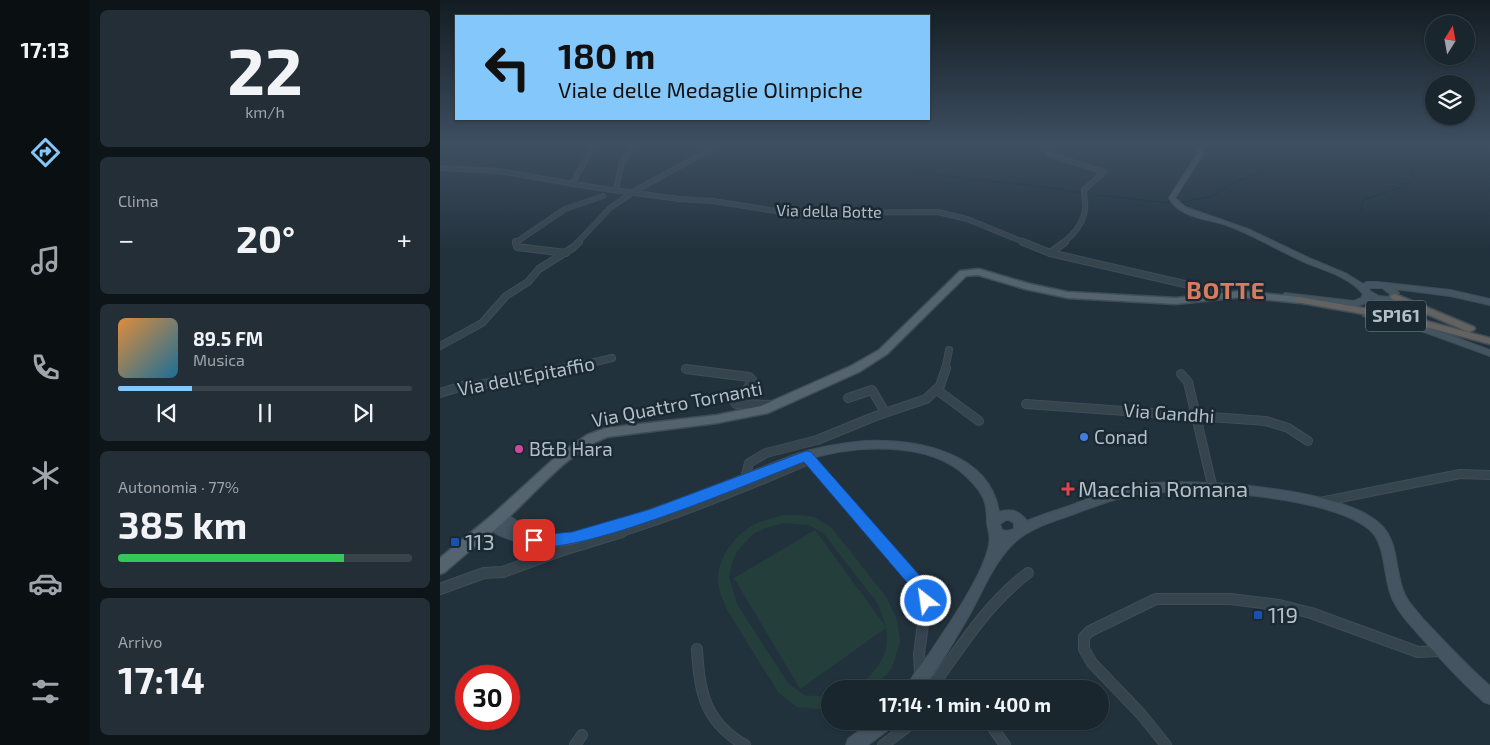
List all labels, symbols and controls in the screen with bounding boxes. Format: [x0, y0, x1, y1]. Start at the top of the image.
north arrow [1425, 15, 1475, 65]
map controls [1425, 15, 1475, 125]
text: 22 [227, 30, 303, 108]
text: 180 m [558, 34, 655, 76]
icon: left [475, 35, 540, 100]
text: 17:13 [21, 36, 69, 62]
button: layers [1425, 75, 1475, 125]
text: Viale delle Medaglie Olimpiche [558, 76, 863, 102]
text: km/h [245, 102, 285, 121]
icon: directions [28, 135, 63, 170]
text: Clima [118, 191, 159, 210]
street label: Via della Botte [776, 200, 882, 221]
text: 20° [236, 215, 295, 261]
text: − [118, 222, 134, 256]
text: + [397, 222, 412, 256]
icon: music [28, 243, 63, 278]
district label: BOTTE [1186, 275, 1266, 304]
road number: SP161 [1366, 300, 1426, 332]
text: 89.5 FM [193, 327, 263, 350]
icon: phone [28, 350, 63, 385]
text: Musica [193, 350, 245, 369]
street label: Via dell'Epitaffio [455, 351, 597, 400]
street label: Via Quattro Tornanti [590, 376, 764, 431]
street label: Via Gandhi [1123, 398, 1215, 427]
icon: previous [153, 399, 181, 427]
icon: pause [251, 399, 279, 427]
icon: next [349, 399, 377, 427]
place label: Conad [1094, 425, 1148, 448]
marker: Conad [1078, 431, 1090, 443]
place label: B&B Hara [529, 437, 613, 460]
marker: B&B Hara [513, 443, 525, 455]
icon: climate [28, 458, 63, 493]
place label: Macchia Romana [1078, 475, 1248, 501]
text: Autonomia · 77% [118, 477, 239, 496]
marker: Macchia Romana [1062, 483, 1074, 495]
text: 385 km [118, 501, 247, 547]
pin [513, 519, 555, 561]
icon: arrive [520, 526, 548, 554]
place label: 113 [465, 528, 495, 554]
marker: 113 [449, 536, 461, 548]
icon: car [28, 566, 63, 601]
position arrow [899, 574, 951, 626]
place label: 119 [1268, 601, 1298, 627]
marker: 119 [1252, 609, 1264, 621]
text: Arrivo [118, 632, 162, 651]
text: 17:14 [118, 656, 205, 702]
speed limit sign: 30 [455, 665, 520, 730]
icon: filters [28, 674, 63, 709]
text: 17:14 · 1 min · 400 m [879, 693, 1051, 716]

